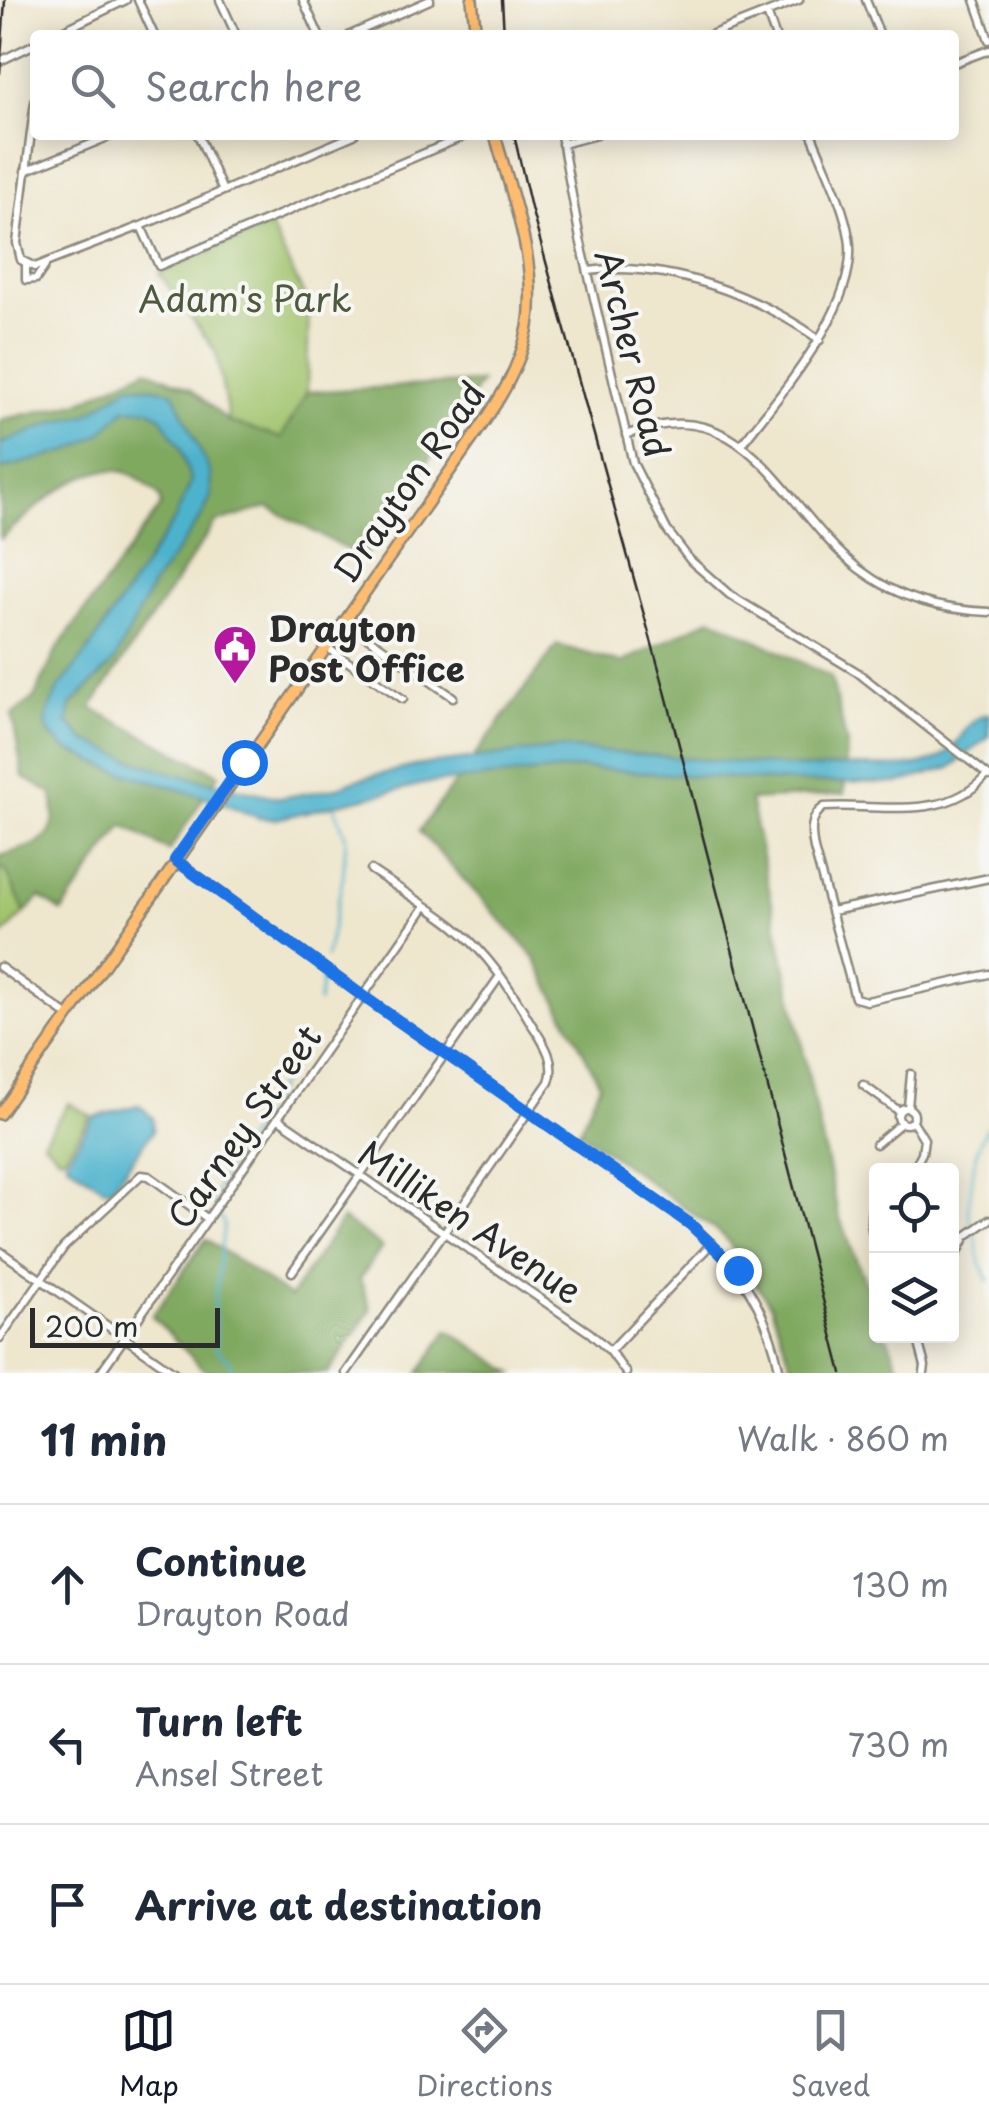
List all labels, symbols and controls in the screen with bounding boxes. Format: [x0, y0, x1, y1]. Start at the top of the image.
search box [30, 30, 959, 140]
text: Search here [145, 57, 362, 114]
icon: search [65, 58, 120, 113]
street label: Archer Road [583, 244, 685, 462]
park label: Adam's Park [138, 271, 352, 324]
street label: Drayton Road [319, 369, 497, 593]
place label: Drayton Post Office [268, 601, 465, 694]
public building icon: Drayton Post Office [212, 624, 258, 685]
route start [222, 740, 268, 786]
street label: Carney Street [153, 1013, 333, 1239]
street label: Milliken Avenue [348, 1126, 594, 1316]
map controls [869, 1163, 959, 1343]
button: locate [869, 1163, 959, 1253]
route end [716, 1248, 762, 1294]
button: layers [869, 1253, 959, 1343]
scale bar [30, 1303, 220, 1348]
text: 200 m [45, 1304, 138, 1347]
text: 11 min [40, 1407, 167, 1470]
text: Walk · 860 m [737, 1414, 949, 1462]
text: Continue [135, 1532, 306, 1589]
icon: ahead [40, 1557, 95, 1612]
text: 130 m [852, 1560, 949, 1608]
text: Drayton Road [135, 1589, 350, 1637]
text: Turn left [135, 1692, 303, 1749]
icon: left [40, 1717, 95, 1772]
text: 730 m [848, 1720, 949, 1768]
text: Ansel Street [135, 1749, 323, 1797]
text: Arrive at destination [135, 1876, 543, 1933]
icon: arrive [40, 1877, 95, 1932]
tab: Map [119, 2003, 179, 2106]
tab: Directions [417, 2003, 553, 2106]
tab: Saved [791, 2003, 870, 2106]

